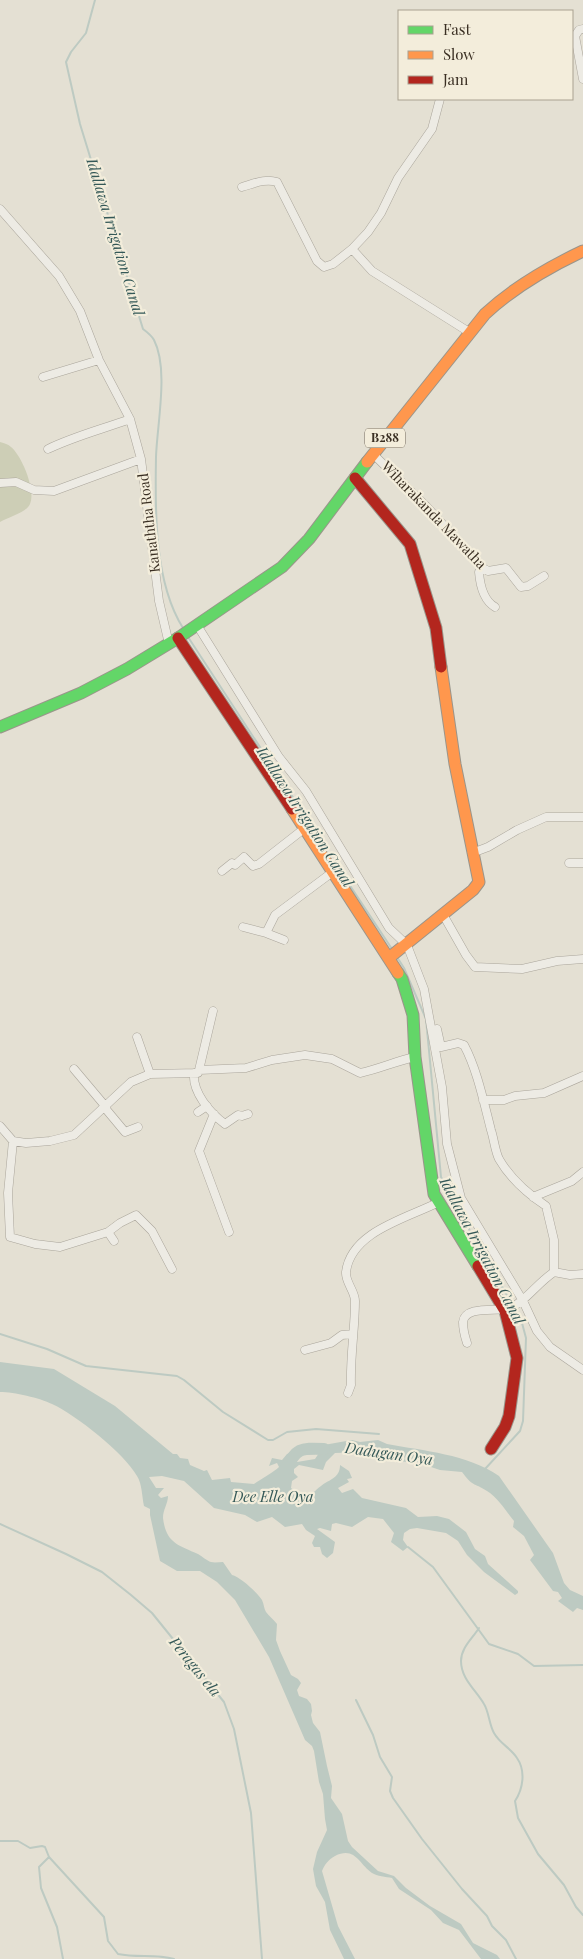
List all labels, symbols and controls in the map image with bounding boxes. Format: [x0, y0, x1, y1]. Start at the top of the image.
legend [398, 10, 573, 100]
text: Fast [443, 19, 472, 39]
text: Slow [443, 44, 475, 64]
text: Jam [442, 69, 469, 89]
water label: Idallawa Irrigation Canal [82, 155, 150, 319]
road number: B288 [365, 428, 405, 448]
street label: Wiharakanda Mawatha [377, 456, 491, 573]
street label: Kanaththa Road [133, 472, 164, 574]
water label: Idallawa Irrigation Canal [252, 742, 359, 891]
water label: Idallawa Irrigation Canal [435, 1173, 531, 1328]
water label: Dadugan Oya [343, 1437, 434, 1469]
water label: Dee Elle Oya [231, 1486, 314, 1506]
water label: Peragas ela [165, 1631, 226, 1701]

